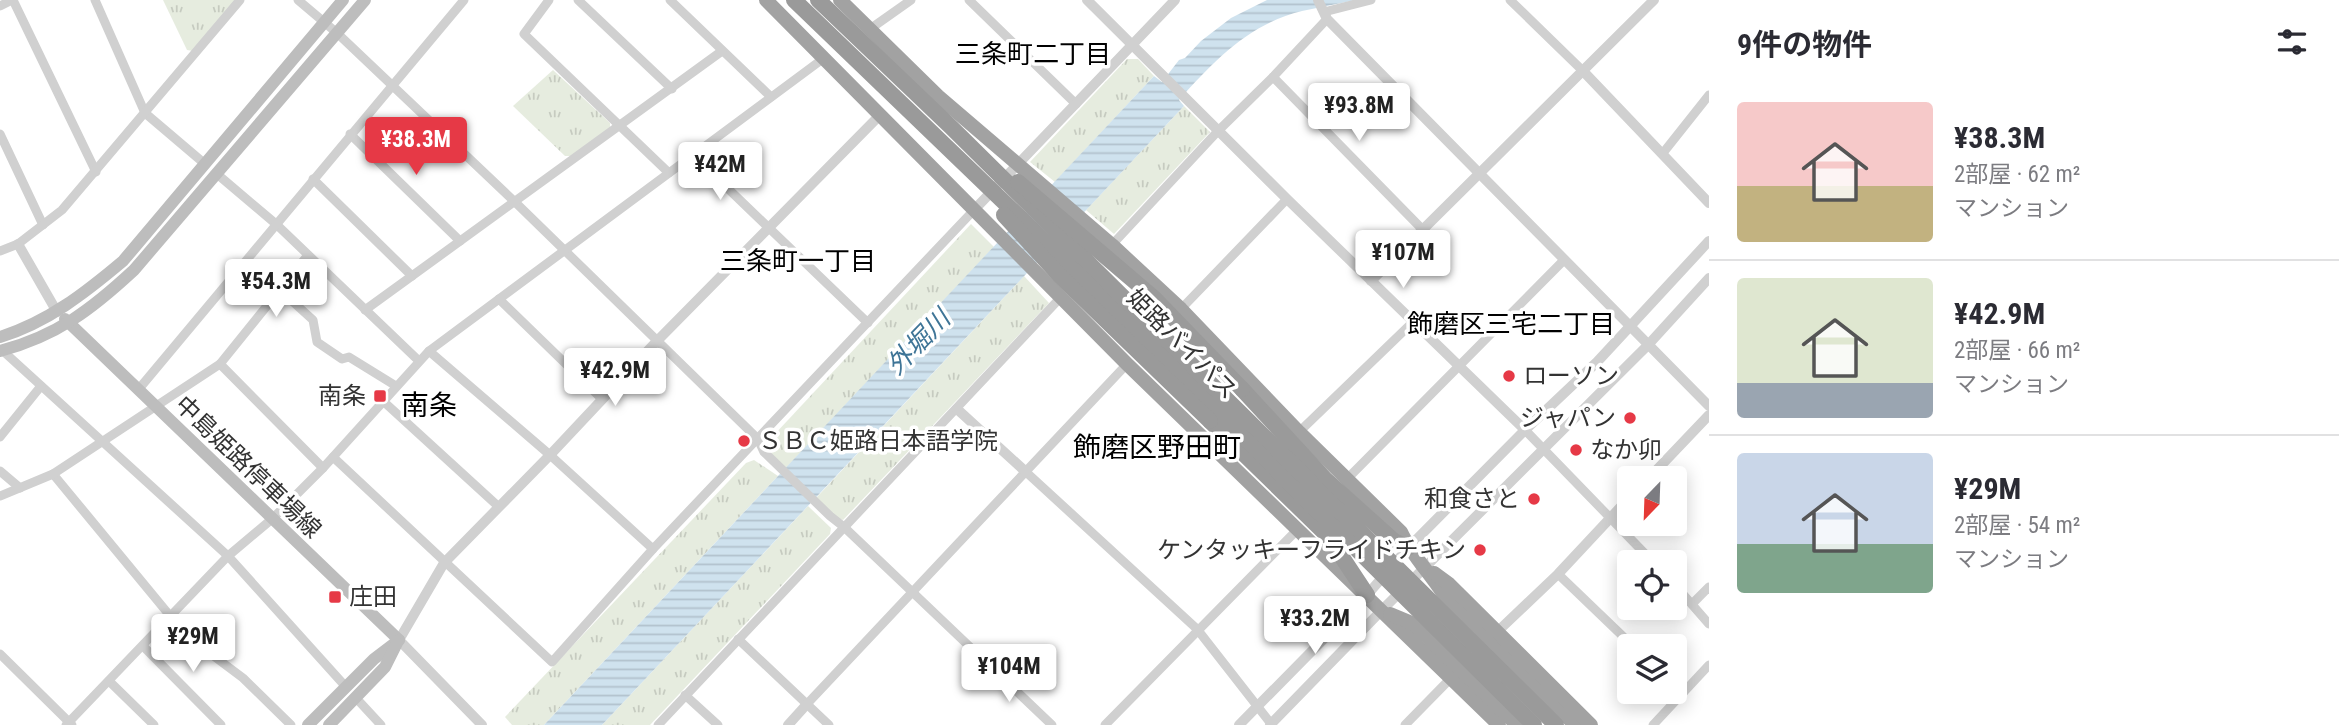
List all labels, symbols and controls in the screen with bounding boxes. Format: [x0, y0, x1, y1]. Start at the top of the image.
icon: filters [2273, 23, 2311, 61]
text: 9件の物件 [1737, 27, 1872, 62]
district label: 三条町二丁目 [955, 39, 1111, 69]
pin: ¥93.8M [1302, 83, 1416, 143]
text: ¥93.8M [1324, 92, 1394, 119]
pin: ¥38.3M [359, 118, 473, 177]
text: ¥38.3M [1954, 120, 2045, 155]
text: ¥38.3M [381, 126, 451, 153]
icon: home [1793, 130, 1877, 214]
pin: ¥42M [679, 142, 761, 202]
text: ¥42M [694, 151, 746, 178]
text: 2部屋 · 62 m² [1954, 161, 2080, 188]
text: マンション [1954, 195, 2069, 222]
pin: ¥107M [1354, 230, 1452, 290]
text: ¥107M [1371, 239, 1435, 266]
district label: 三条町一丁目 [720, 246, 876, 276]
pin: ¥54.3M [219, 260, 333, 319]
text: ¥54.3M [241, 268, 311, 295]
street label: 姫路バイパス [1121, 283, 1243, 405]
text: ¥42.9M [1954, 296, 2045, 331]
water label: 外堀川 [880, 301, 958, 380]
icon: home [1793, 306, 1877, 390]
district label: 飾磨区三宅二丁目 [1407, 309, 1615, 339]
text: 2部屋 · 66 m² [1954, 337, 2080, 364]
pin: ¥42.9M [558, 348, 672, 408]
text: ¥42.9M [580, 357, 650, 384]
place label: ローソン [1523, 362, 1619, 390]
marker: ローソン [1501, 368, 1517, 384]
text: マンション [1954, 371, 2069, 398]
place label: 南条 [318, 382, 366, 410]
marker: 南条 [372, 388, 388, 404]
district label: 南条 [401, 389, 457, 422]
street label: 中島姫路停車場線 [169, 390, 327, 544]
place label: ジャパン [1520, 404, 1616, 432]
marker: ジャパン [1622, 410, 1638, 426]
place label: ＳＢＣ姫路日本語学院 [758, 427, 998, 455]
district label: 飾磨区野田町 [1073, 431, 1241, 464]
marker: ＳＢＣ姫路日本語学院 [736, 433, 752, 449]
place label: なか卯 [1590, 436, 1662, 464]
marker: なか卯 [1568, 442, 1584, 458]
north arrow [1617, 466, 1687, 536]
map controls [1617, 466, 1687, 704]
text: ¥29M [1954, 471, 2021, 506]
icon: home [1793, 481, 1877, 565]
place label: 和食さと [1424, 485, 1520, 513]
marker: 和食さと [1526, 491, 1542, 507]
text: 2部屋 · 54 m² [1954, 512, 2080, 539]
place label: ケンタッキーフライドチキン [1157, 536, 1466, 564]
marker: ケンタッキーフライドチキン [1472, 542, 1488, 558]
text: マンション [1954, 546, 2069, 573]
button: locate [1617, 550, 1687, 620]
place label: 庄田 [349, 583, 397, 611]
marker: 庄田 [327, 589, 343, 605]
pin: ¥33.2M [1258, 596, 1372, 656]
text: ¥33.2M [1280, 605, 1350, 632]
pin: ¥29M [152, 614, 234, 674]
text: ¥29M [167, 623, 219, 650]
button: layers [1617, 634, 1687, 704]
pin: ¥104M [960, 644, 1058, 704]
text: ¥104M [977, 653, 1041, 680]

